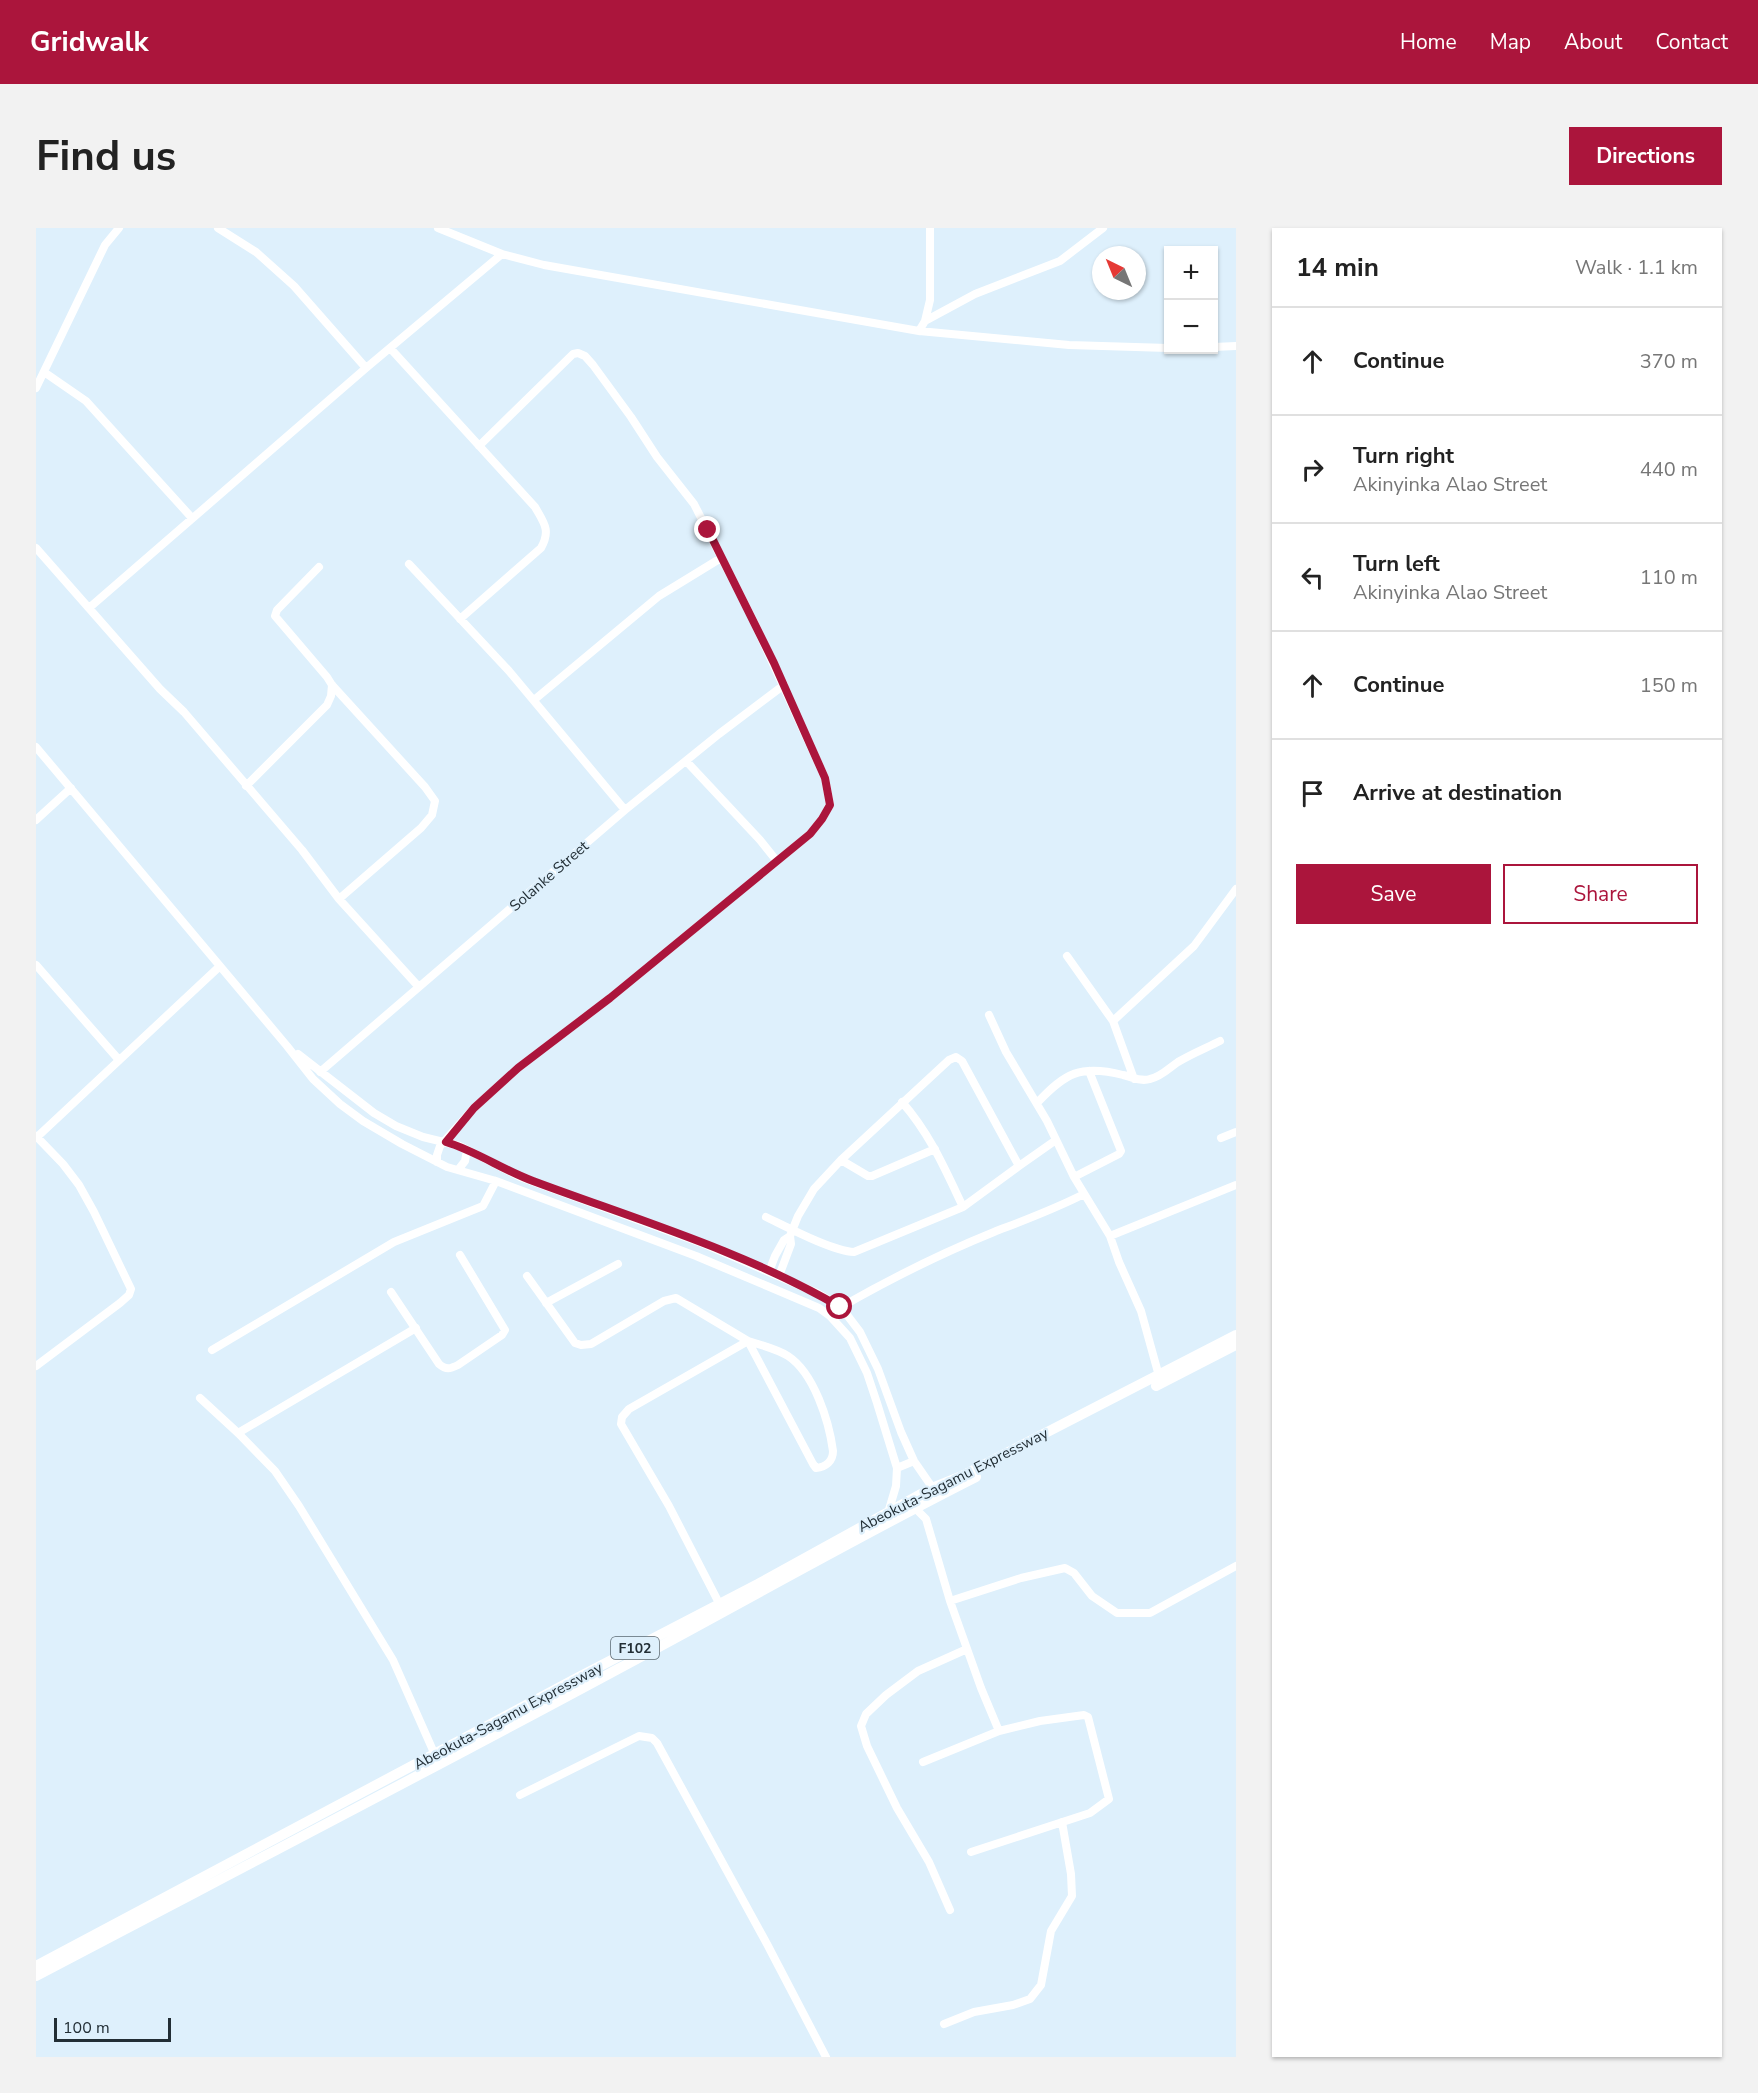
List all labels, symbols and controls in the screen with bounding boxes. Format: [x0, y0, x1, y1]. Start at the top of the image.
text: Gridwalk [30, 23, 148, 61]
text: Home [1400, 28, 1457, 56]
text: Map [1490, 28, 1531, 56]
text: About [1564, 28, 1622, 56]
text: Contact [1655, 28, 1728, 56]
button: Directions [1569, 127, 1722, 185]
text: Find us [36, 128, 176, 185]
north arrow [1092, 246, 1146, 300]
map controls [1164, 246, 1218, 354]
button: + [1164, 246, 1218, 300]
text: 14 min [1296, 250, 1379, 285]
text: Walk · 1.1 km [1575, 254, 1698, 281]
button: − [1164, 300, 1218, 354]
icon: ahead [1296, 345, 1329, 378]
text: Continue [1353, 346, 1444, 376]
text: 370 m [1640, 348, 1698, 375]
text: Turn right [1353, 441, 1454, 471]
icon: right [1296, 453, 1329, 486]
text: 440 m [1640, 456, 1698, 483]
text: Akinyinka Alao Street [1353, 471, 1547, 498]
route end [694, 516, 720, 542]
text: Turn left [1353, 549, 1440, 579]
icon: left [1296, 561, 1329, 594]
text: 110 m [1640, 564, 1698, 591]
text: Akinyinka Alao Street [1353, 579, 1547, 606]
icon: ahead [1296, 669, 1329, 702]
text: Continue [1353, 670, 1444, 700]
text: 150 m [1640, 672, 1698, 699]
icon: arrive [1296, 777, 1329, 810]
text: Arrive at destination [1353, 778, 1562, 808]
street label: Solanke Street [505, 836, 593, 916]
button: Save [1296, 864, 1491, 924]
button: Share [1503, 864, 1698, 924]
route start [826, 1293, 852, 1319]
street label: Abeokuta-Sagamu Expressway [854, 1423, 1052, 1537]
road number: F102 [611, 1637, 659, 1659]
street label: Abeokuta-Sagamu Expressway [410, 1657, 606, 1774]
scale bar [54, 2015, 171, 2042]
text: 100 m [63, 2017, 110, 2039]

